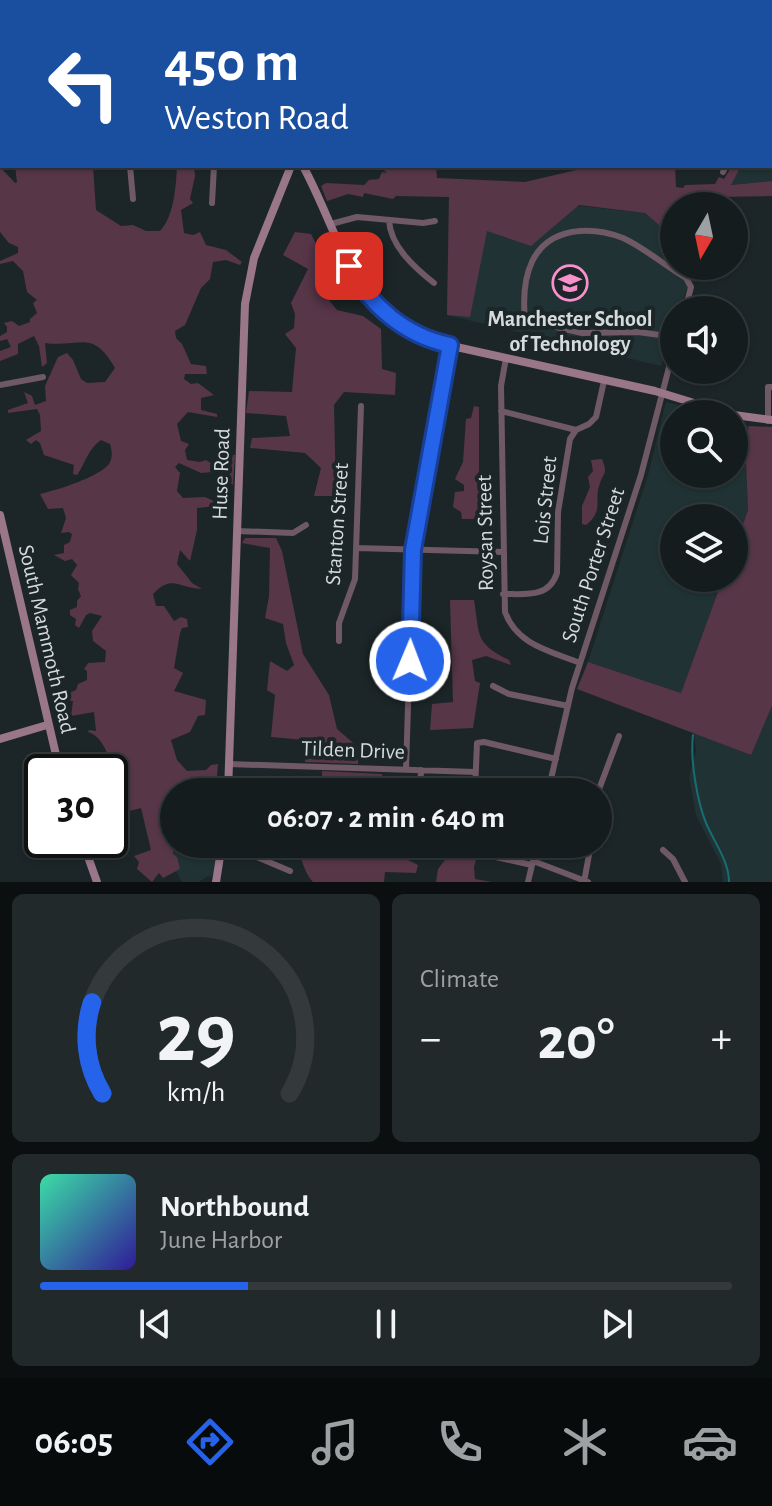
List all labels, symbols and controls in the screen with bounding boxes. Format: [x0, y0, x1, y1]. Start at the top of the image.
icon: left [32, 32, 136, 136]
text: 450 m [164, 35, 299, 91]
text: Weston Road [164, 100, 349, 136]
north arrow [660, 192, 748, 280]
map controls [660, 192, 748, 592]
pin [315, 232, 383, 300]
icon: arrive [327, 244, 371, 288]
school or university icon: Manchester School of Technology [551, 264, 589, 302]
button: sound [660, 296, 748, 384]
place label: Manchester School of Technology [487, 308, 653, 356]
button: search [660, 400, 748, 488]
street label: Huse Road [208, 428, 234, 520]
street label: Lois Street [529, 455, 561, 545]
street label: Stanton Street [322, 462, 352, 586]
street label: Roysan Street [473, 475, 497, 591]
street label: South Porter Street [558, 485, 628, 645]
button: layers [660, 504, 748, 592]
street label: South Mammoth Road [15, 543, 79, 735]
position arrow [368, 619, 452, 703]
street label: Tilden Drive [301, 737, 405, 763]
speed limit sign: 30 [24, 754, 128, 858]
text: 06:07 · 2 min · 640 m [267, 803, 505, 833]
text: Climate [420, 966, 499, 992]
text: 29 [156, 993, 236, 1077]
text: 20° [537, 1010, 615, 1070]
text: − [420, 1017, 441, 1061]
text: + [711, 1017, 732, 1061]
text: km/h [167, 1078, 225, 1107]
text: Northbound [160, 1192, 309, 1222]
text: June Harbor [160, 1227, 282, 1253]
icon: previous [133, 1302, 177, 1346]
icon: pause [364, 1302, 408, 1346]
icon: next [595, 1302, 639, 1346]
icon: directions [182, 1414, 238, 1470]
icon: music [307, 1414, 363, 1470]
icon: phone [432, 1414, 488, 1470]
icon: climate [557, 1414, 613, 1470]
icon: car [682, 1414, 738, 1470]
text: 06:05 [34, 1424, 113, 1460]

